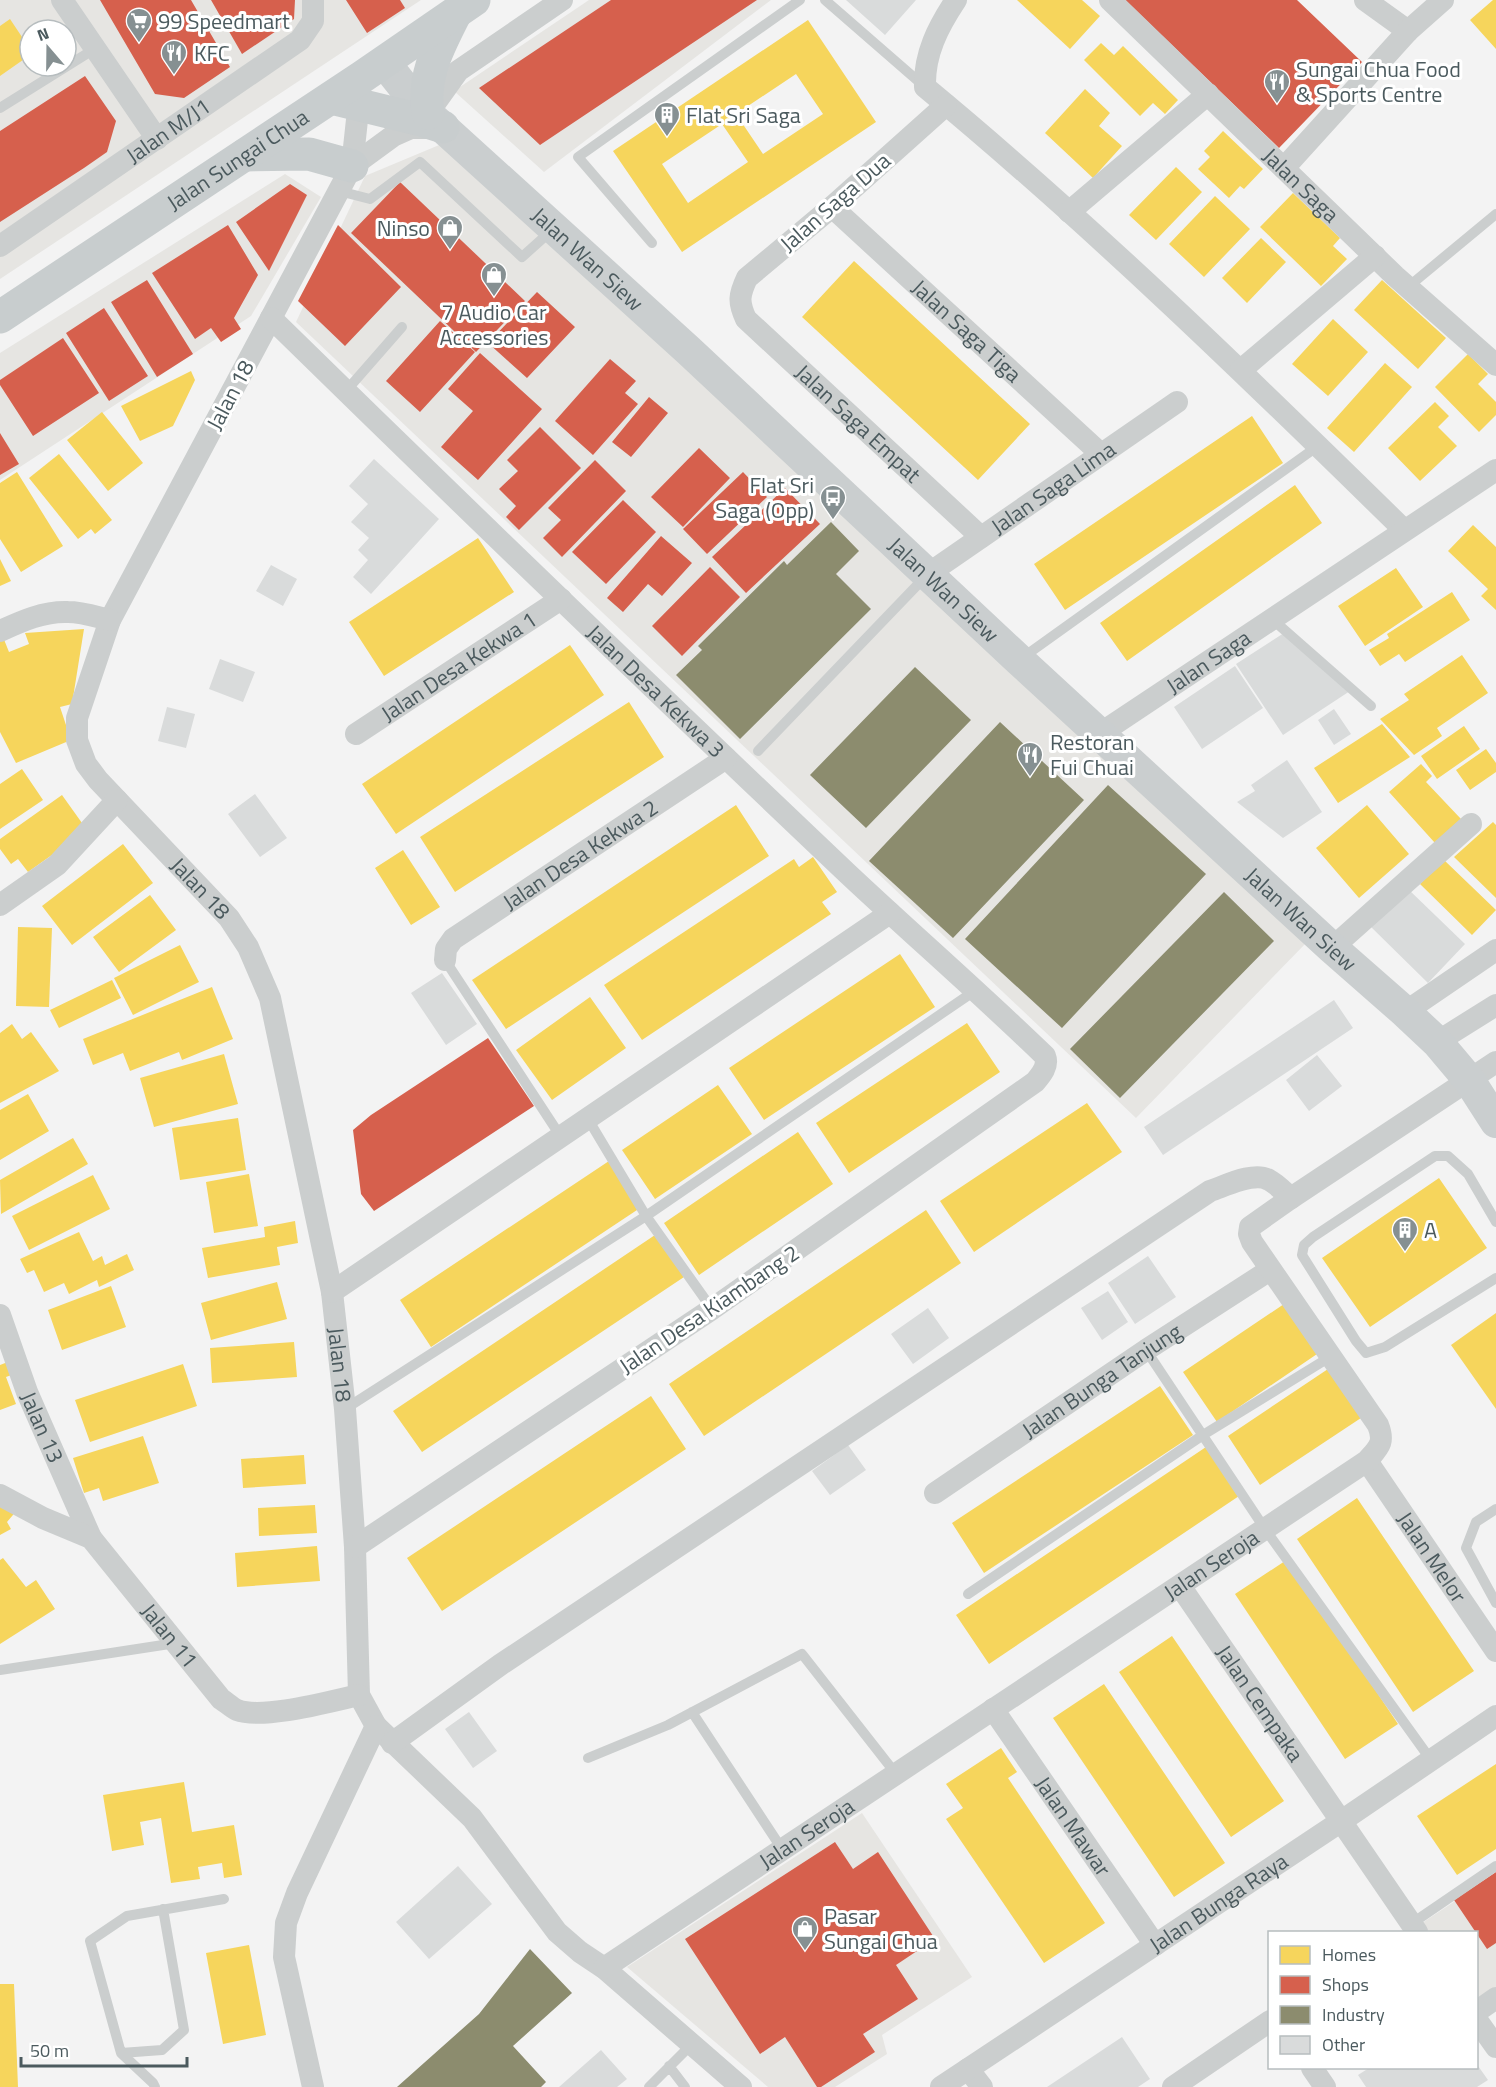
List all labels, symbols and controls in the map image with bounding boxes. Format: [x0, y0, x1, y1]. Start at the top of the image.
place label: 99 Speedmart [158, 4, 290, 38]
supermarket icon: 99 Speedmart [124, 6, 154, 44]
north arrow [18, 18, 78, 78]
text: N [34, 21, 52, 47]
place label: KFC [194, 36, 230, 70]
restaurant icon: KFC [159, 38, 189, 76]
place label: Sungai Chua Food & Sports Centre [1296, 52, 1461, 111]
restaurant icon: Sungai Chua Food & Sports Centre [1262, 67, 1292, 105]
street label: Jalan M/J1 [119, 89, 217, 172]
place label: Flat Sri Saga [686, 98, 801, 132]
street label: Jalan Sungai Chua [160, 100, 315, 219]
building icon: Flat Sri Saga [652, 100, 682, 138]
street label: Jalan Saga [1255, 140, 1347, 230]
street label: Jalan Saga Dua [772, 144, 898, 260]
street label: Jalan Wan Siew [524, 199, 652, 319]
place label: Ninso [377, 211, 430, 245]
shop icon: Ninso [435, 213, 465, 251]
shop icon: 7 Audio Car Accessories [479, 260, 509, 298]
street label: Jalan Saga Tiga [904, 271, 1030, 390]
place label: 7 Audio Car Accessories [440, 295, 548, 354]
street label: Jalan 18 [197, 354, 263, 436]
street label: Jalan Saga Empat [788, 356, 929, 491]
street label: Jalan Saga Lima [984, 432, 1122, 543]
place label: Flat Sri Saga (Opp) [715, 468, 814, 527]
bus stop icon: Flat Sri Saga (Opp) [818, 483, 848, 521]
street label: Jalan Wan Siew [881, 529, 1007, 651]
street label: Jalan Desa Kekwa 1 [374, 603, 543, 730]
street label: Jalan Desa Kekwa 3 [579, 616, 733, 766]
street label: Jalan Saga [1159, 621, 1258, 702]
place label: Restoran Fui Chuai [1050, 725, 1134, 784]
restaurant icon: Restoran Fui Chuai [1015, 740, 1045, 778]
street label: Jalan Desa Kekwa 2 [496, 791, 665, 919]
street label: Jalan 18 [163, 849, 239, 927]
street label: Jalan Wan Siew [1237, 859, 1365, 980]
place label: A [1424, 1213, 1437, 1247]
building icon: A [1390, 1215, 1420, 1253]
street label: Jalan Desa Kiambang 2 [612, 1236, 806, 1382]
street label: Jalan Bunga Tanjung [1015, 1314, 1188, 1447]
street label: Jalan 18 [319, 1326, 361, 1404]
street label: Jalan 13 [12, 1386, 73, 1468]
street label: Jalan Melor [1389, 1504, 1476, 1610]
street label: Jalan Seroja [1157, 1520, 1266, 1609]
street label: Jalan 11 [133, 1596, 206, 1675]
street label: Jalan Cempaka [1208, 1638, 1313, 1769]
street label: Jalan Mawar [1027, 1769, 1120, 1883]
street label: Jalan Seroja [752, 1789, 861, 1878]
street label: Jalan Bunga Raya [1142, 1844, 1295, 1961]
place label: Pasar Sungai Chua [824, 1899, 938, 1958]
shop icon: Pasar Sungai Chua [790, 1914, 820, 1952]
legend [1268, 1931, 1478, 2069]
text: Homes [1322, 1941, 1376, 1968]
text: Shops [1322, 1971, 1369, 1998]
text: Industry [1322, 2001, 1385, 2028]
scale bar [21, 2030, 188, 2068]
text: Other [1322, 2031, 1365, 2058]
text: 50 m [30, 2037, 69, 2064]

